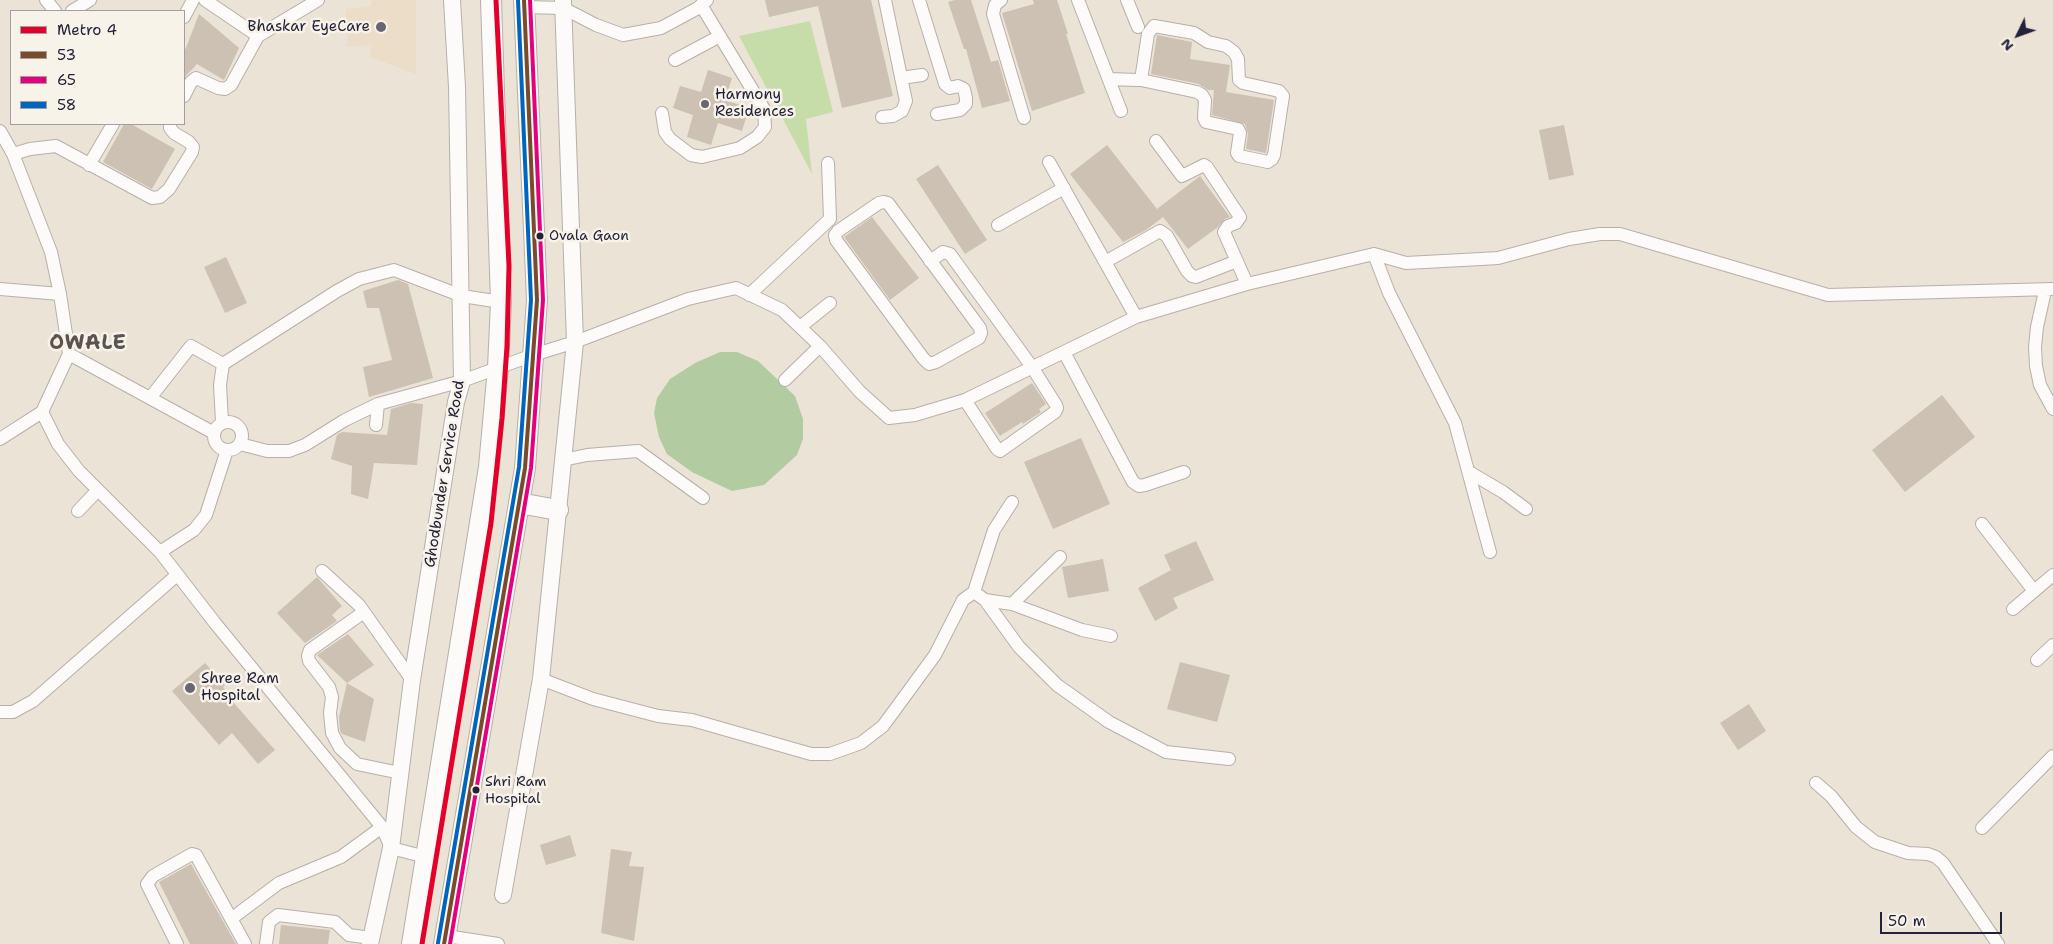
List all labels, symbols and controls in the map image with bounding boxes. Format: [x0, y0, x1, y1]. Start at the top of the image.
legend [10, 10, 185, 125]
north arrow [1993, 10, 2043, 60]
place label: Bhaskar EyeCare [248, 18, 370, 36]
text: Metro 4 [57, 20, 117, 40]
marker: Bhaskar EyeCare [374, 20, 388, 34]
text: N [1996, 35, 2017, 55]
text: 53 [57, 45, 76, 65]
text: 65 [57, 70, 76, 90]
place label: Harmony Residences [715, 86, 794, 121]
text: 58 [57, 95, 76, 115]
marker: Harmony Residences [699, 98, 711, 110]
place label: Ovala Gaon [549, 228, 629, 244]
marker: Ovala Gaon [535, 231, 545, 241]
district label: OWALE [49, 332, 127, 356]
street label: Ghodbunder Service Road [421, 379, 469, 569]
place label: Shree Ram Hospital [201, 670, 279, 705]
marker: Shree Ram Hospital [183, 681, 197, 695]
place label: Shri Ram Hospital [485, 774, 546, 806]
marker: Shri Ram Hospital [471, 785, 481, 795]
scale bar [1883, 902, 2006, 934]
text: 50 m [1888, 911, 1926, 931]

